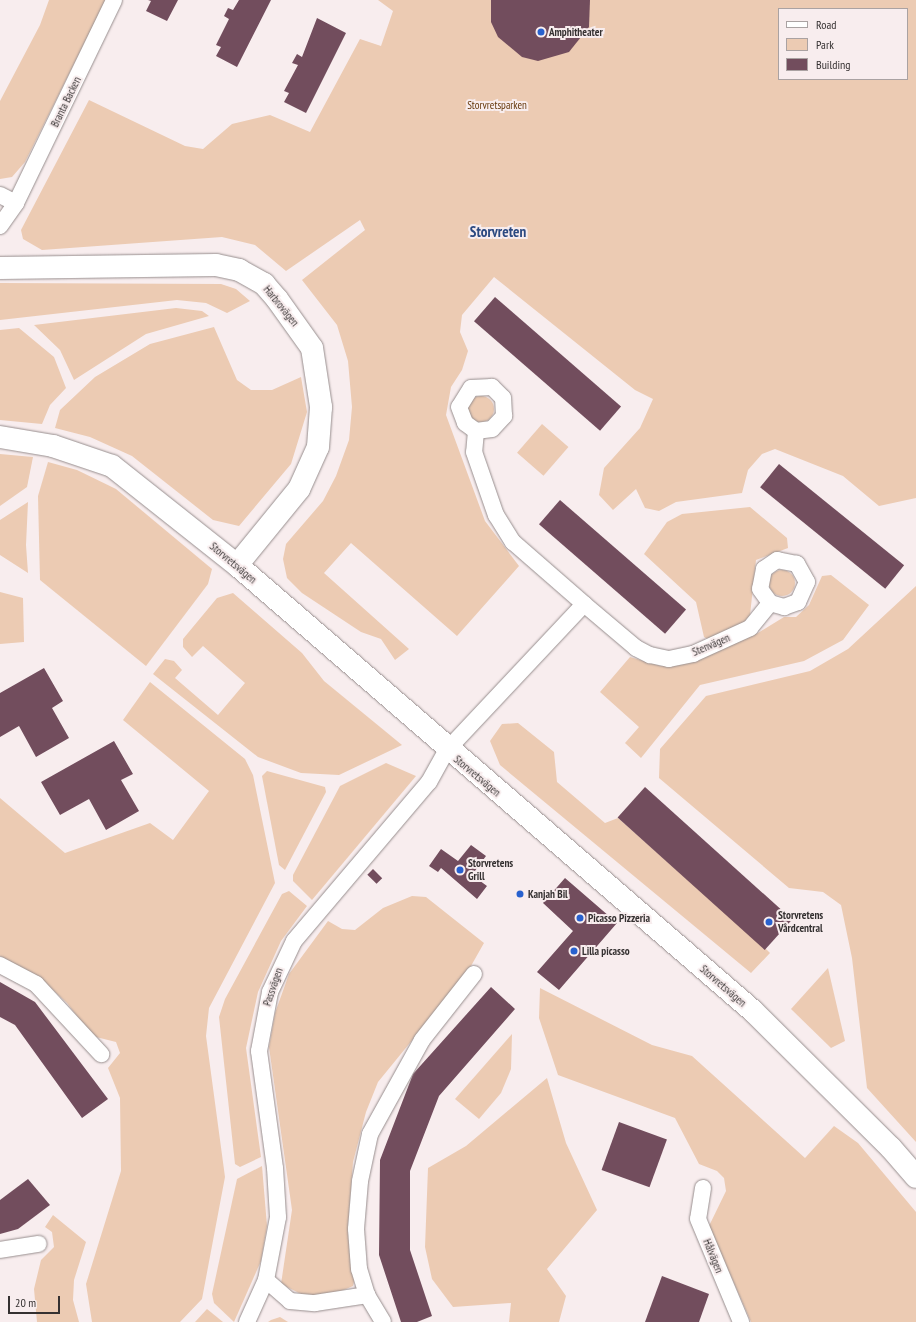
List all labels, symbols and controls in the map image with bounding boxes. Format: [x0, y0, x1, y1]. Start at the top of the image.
legend [778, 8, 908, 80]
text: Road [816, 17, 836, 32]
place label: Amphitheater [549, 25, 603, 39]
marker: Amphitheater [536, 27, 546, 37]
text: Park [816, 37, 834, 52]
text: Building [816, 57, 851, 72]
street label: Branta Backen [48, 75, 84, 129]
park label: Storvretsparken [467, 98, 527, 112]
district label: Storvreten [470, 223, 526, 241]
street label: Harbrovägen [261, 283, 301, 329]
street label: Storvretsvägen [207, 540, 259, 586]
street label: Stenvägen [690, 631, 732, 659]
street label: Storvretsvägen [451, 753, 503, 799]
place label: Storvretens Grill [468, 857, 513, 883]
marker: Storvretens Grill [455, 865, 465, 875]
place label: Kanjah Bil [528, 887, 568, 901]
marker: Kanjah Bil [515, 889, 525, 899]
place label: Storvretens Vårdcentral [778, 909, 823, 935]
place label: Picasso Pizzeria [588, 911, 650, 925]
marker: Picasso Pizzeria [575, 913, 585, 923]
marker: Storvretens Vårdcentral [763, 916, 775, 928]
place label: Lilla picasso [582, 944, 630, 958]
marker: Lilla picasso [569, 946, 579, 956]
street label: Storvretsvägen [697, 962, 749, 1010]
street label: Passvägen [260, 966, 286, 1008]
street label: Hålvägen [700, 1237, 726, 1275]
scale bar [10, 1288, 62, 1314]
text: 20 m [15, 1295, 36, 1310]

